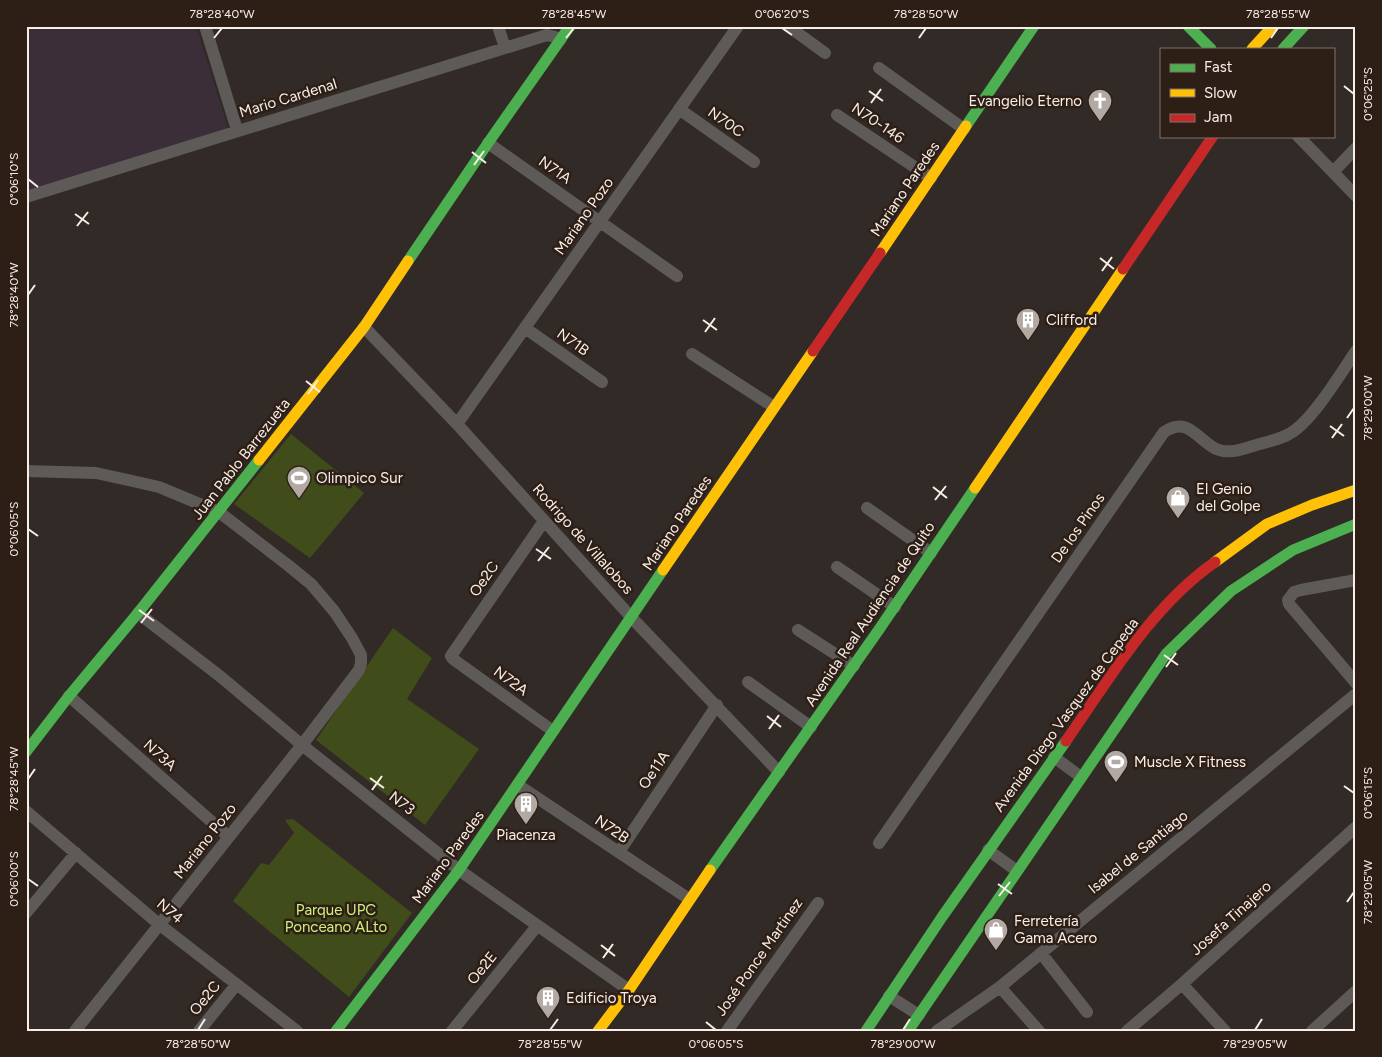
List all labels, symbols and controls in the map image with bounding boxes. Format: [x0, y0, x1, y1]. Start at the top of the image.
text: 78°28'40"W [189, 7, 255, 21]
text: 78°28'45"W [542, 7, 607, 21]
text: 0°06'20"S [755, 7, 809, 21]
text: 78°28'50"W [894, 7, 959, 21]
text: 78°28'55"W [1246, 7, 1310, 21]
legend [1160, 48, 1334, 138]
text: Fast [1204, 58, 1233, 76]
text: 0°06'25"S [1361, 67, 1375, 121]
street label: Mario Cardenal [237, 75, 339, 121]
text: Slow [1204, 84, 1237, 102]
church icon: Evangelio Eterno [1087, 88, 1113, 122]
place label: Evangelio Eterno [968, 92, 1082, 110]
street label: N70-146 [848, 99, 908, 147]
street label: N70C [704, 103, 748, 141]
text: Jam [1204, 108, 1232, 126]
street label: Mariano Paredes [867, 138, 943, 240]
street label: N71A [535, 152, 575, 188]
text: 0°06'10"S [7, 153, 21, 205]
street label: Mariano Pozo [551, 173, 618, 258]
text: 78°28'40"W [7, 262, 21, 328]
building icon: Clifford [1015, 307, 1041, 341]
place label: Clifford [1046, 311, 1097, 329]
street label: N71B [553, 325, 593, 359]
text: 78°29'00"W [1361, 375, 1375, 440]
street label: Juan Pablo Barrezueta [188, 395, 294, 523]
sports icon: Olimpico Sur [286, 465, 312, 499]
place label: Olimpico Sur [316, 469, 403, 487]
street label: Mariano Paredes [639, 472, 715, 574]
street label: Rodrigo de Villalobos [529, 480, 637, 598]
place label: El Genio del Golpe [1196, 480, 1260, 515]
shop icon: El Genio del Golpe [1165, 485, 1191, 519]
street label: De los Pinos [1047, 490, 1109, 566]
text: 0°06'05"S [7, 502, 21, 556]
street label: Avenida Real Audiencia de Quito [801, 518, 939, 710]
street label: Oe2C [465, 558, 503, 600]
street label: Avenida Diego Vasquez de Cepeda [990, 615, 1142, 815]
street label: N72A [490, 662, 532, 700]
street label: N73A [140, 736, 180, 774]
text: 78°28'45"W [7, 746, 21, 811]
street label: Oe11A [635, 747, 673, 793]
sports icon: Muscle X Fitness [1103, 749, 1129, 783]
place label: Muscle X Fitness [1134, 753, 1246, 771]
text: 0°06'15"S [1361, 767, 1375, 819]
street label: N73 [385, 787, 419, 819]
building icon: Piacenza [513, 791, 539, 825]
street label: Mariano Pozo [170, 800, 240, 882]
street label: Isabel de Santiago [1085, 806, 1192, 898]
street label: Mariano Paredes [408, 807, 488, 907]
street label: N72B [592, 811, 632, 847]
place label: Piacenza [496, 826, 556, 844]
text: 0°06'00"S [7, 851, 21, 907]
text: 78°29'05"W [1361, 859, 1375, 924]
street label: Josefa Tinajero [1187, 877, 1275, 959]
street label: N74 [153, 895, 187, 927]
street label: José Ponce Martinez [712, 895, 806, 1019]
park label: Parque UPC Ponceano ALto [285, 901, 388, 936]
place label: Ferretería Gama Acero [1014, 912, 1098, 947]
shop icon: Ferretería Gama Acero [983, 917, 1009, 951]
street label: Oe2E [463, 948, 501, 988]
street label: Oe2C [186, 977, 224, 1019]
building icon: Edificio Troya [535, 985, 561, 1019]
place label: Edificio Troya [566, 989, 657, 1007]
text: 78°28'50"W [166, 1037, 231, 1051]
text: 78°28'55"W [518, 1037, 582, 1051]
text: 0°06'05"S [689, 1037, 743, 1051]
text: 78°29'00"W [871, 1037, 936, 1051]
text: 78°29'05"W [1223, 1037, 1288, 1051]

